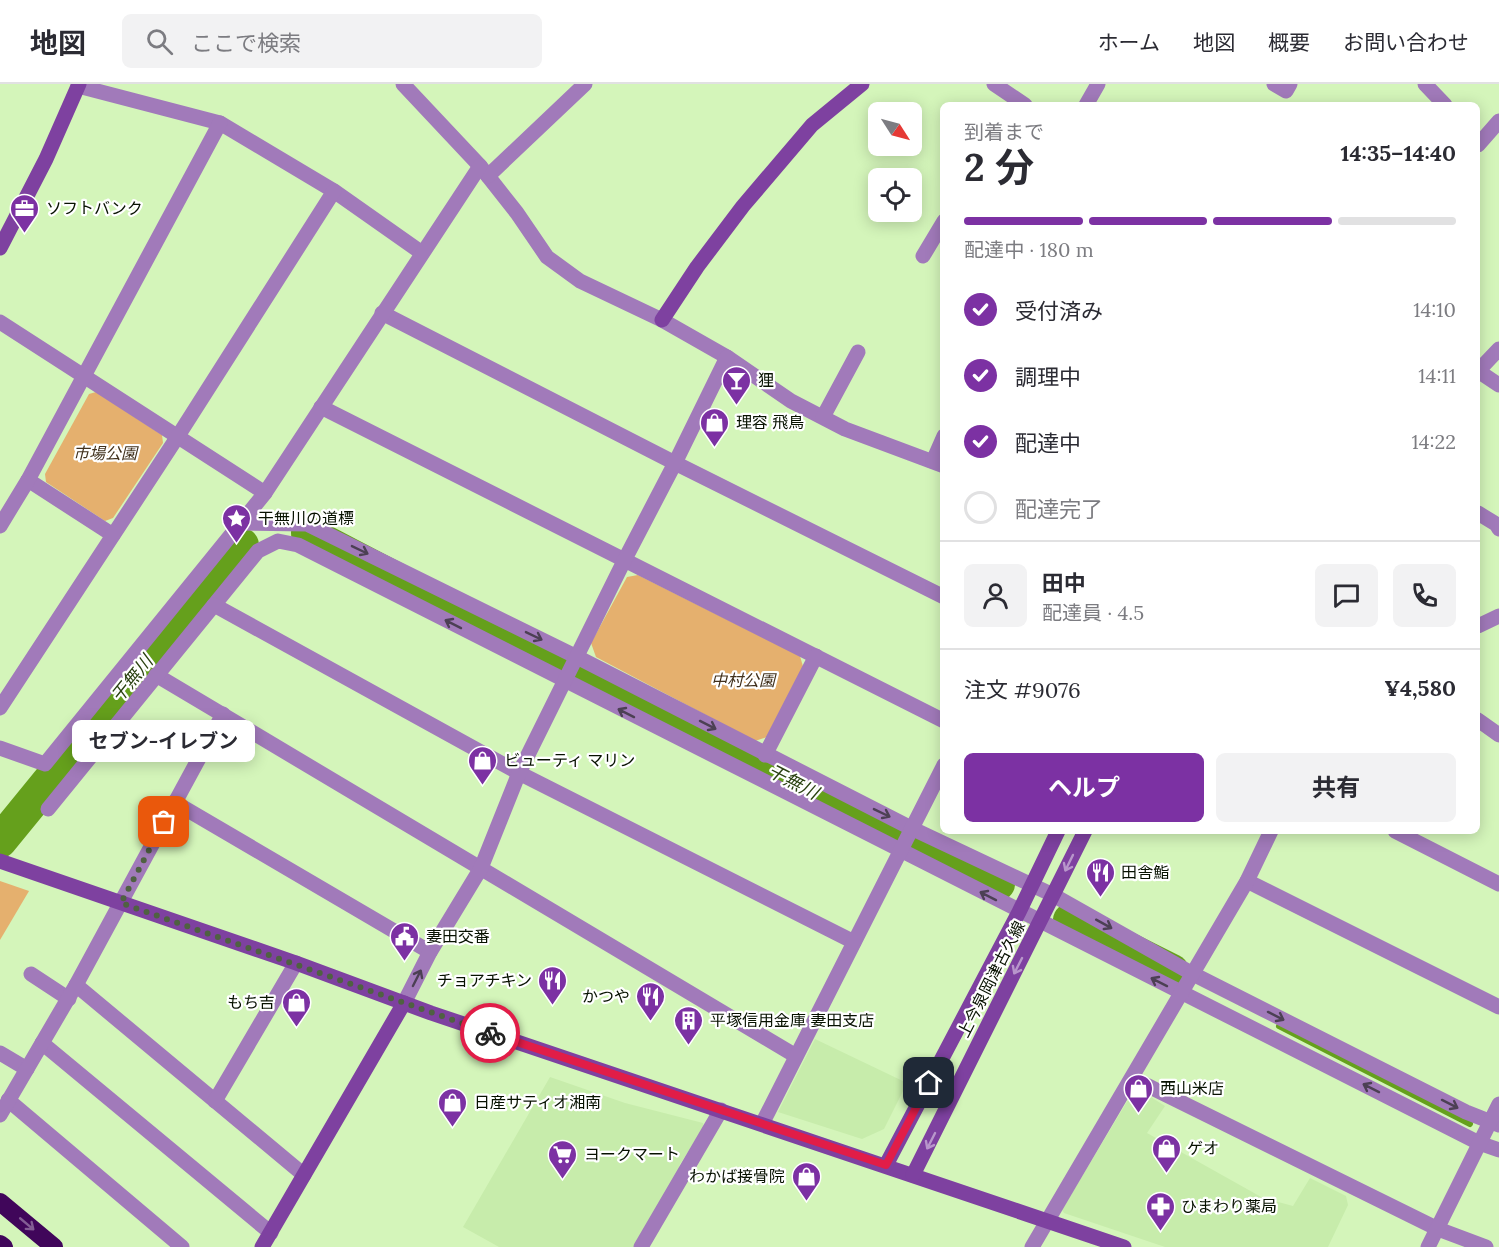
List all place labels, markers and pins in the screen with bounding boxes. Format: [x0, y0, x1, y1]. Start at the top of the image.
office icon: ソフトバンク [9, 192, 41, 234]
place label: ソフトバンク [46, 198, 143, 218]
bar icon: 狸 [721, 364, 753, 406]
place label: 狸 [758, 370, 774, 390]
shop icon: 理容 飛鳥 [699, 406, 731, 448]
place label: 理容 飛鳥 [736, 412, 804, 432]
place icon: 干無川の道標 [221, 502, 253, 544]
place label: 干無川の道標 [258, 508, 354, 528]
callout: セブン-イレブン [72, 720, 255, 762]
shop icon: ビューティ マリン [467, 744, 499, 786]
place label: ビューティ マリン [504, 750, 635, 770]
pin [138, 796, 189, 847]
restaurant icon: 田舎鮨 [1084, 856, 1116, 898]
place label: 田舎鮨 [1121, 862, 1169, 882]
public building icon: 妻田交番 [389, 920, 421, 962]
place label: 妻田交番 [426, 926, 490, 946]
restaurant icon: チョアチキン [537, 964, 569, 1006]
place label: チョアチキン [437, 970, 532, 990]
restaurant icon: かつや [635, 980, 667, 1022]
shop icon: もち吉 [280, 986, 312, 1028]
place label: かつや [582, 986, 630, 1006]
place label: もち吉 [227, 992, 275, 1012]
building icon: 平塚信用金庫 妻田支店 [673, 1004, 705, 1046]
place label: 平塚信用金庫 妻田支店 [710, 1010, 874, 1030]
pin [903, 1057, 954, 1108]
shop icon: 西山米店 [1123, 1072, 1155, 1114]
place label: 西山米店 [1160, 1078, 1224, 1098]
shop icon: 日産サティオ湘南 [437, 1086, 469, 1128]
place label: 日産サティオ湘南 [474, 1092, 601, 1112]
shop icon: ゲオ [1150, 1132, 1182, 1174]
supermarket icon: ヨークマート [547, 1138, 579, 1180]
place label: ゲオ [1187, 1138, 1219, 1158]
place label: ヨークマート [584, 1144, 680, 1164]
shop icon: わかば接骨院 [790, 1160, 822, 1202]
place label: わかば接骨院 [689, 1166, 785, 1186]
pharmacy icon: ひまわり薬局 [1144, 1190, 1176, 1232]
place label: ひまわり薬局 [1181, 1196, 1277, 1216]

